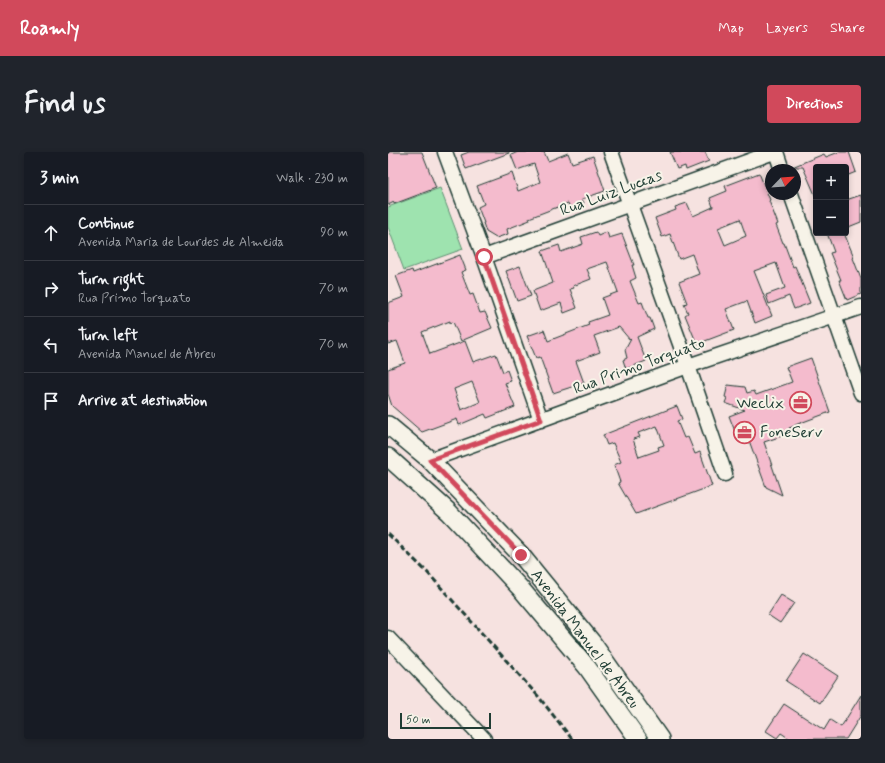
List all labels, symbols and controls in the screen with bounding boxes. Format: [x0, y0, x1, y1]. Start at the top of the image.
text: Roamly [20, 16, 79, 41]
text: Map [718, 19, 744, 37]
text: Layers [766, 19, 808, 37]
text: Share [830, 19, 865, 37]
button: Directions [767, 85, 861, 123]
text: Find us [24, 86, 105, 123]
north arrow [765, 164, 801, 200]
map controls [813, 164, 849, 236]
button: + [813, 164, 849, 200]
street label: Rua Luiz Luccas [557, 165, 665, 221]
text: 3 min [40, 167, 79, 189]
text: Walk · 230 m [276, 170, 348, 187]
button: − [813, 200, 849, 236]
text: Continue [78, 214, 134, 234]
icon: ahead [40, 222, 62, 244]
text: 90 m [320, 224, 348, 241]
text: Avenida Maria de Lourdes de Almeida [78, 234, 284, 251]
route start [475, 248, 493, 266]
text: Turn right [78, 270, 145, 290]
icon: right [40, 278, 62, 300]
text: 70 m [319, 280, 348, 297]
text: Rua Primo Torquato [78, 290, 191, 307]
text: Turn left [78, 326, 138, 346]
street label: Rua Primo Torquato [570, 332, 708, 400]
icon: left [40, 334, 62, 356]
text: 70 m [319, 336, 348, 353]
text: Avenida Manuel de Abreu [78, 346, 215, 363]
icon: arrive [40, 390, 62, 412]
office icon: Weclix [787, 390, 813, 416]
text: Arrive at destination [78, 391, 207, 411]
place label: Weclix [736, 393, 784, 414]
office icon: FoneServ [732, 419, 758, 445]
place label: FoneServ [760, 422, 823, 443]
route end [512, 546, 530, 564]
street label: Avenida Manuel de Abreu [526, 565, 644, 713]
scale bar [400, 711, 491, 730]
text: 50 m [406, 713, 431, 727]

